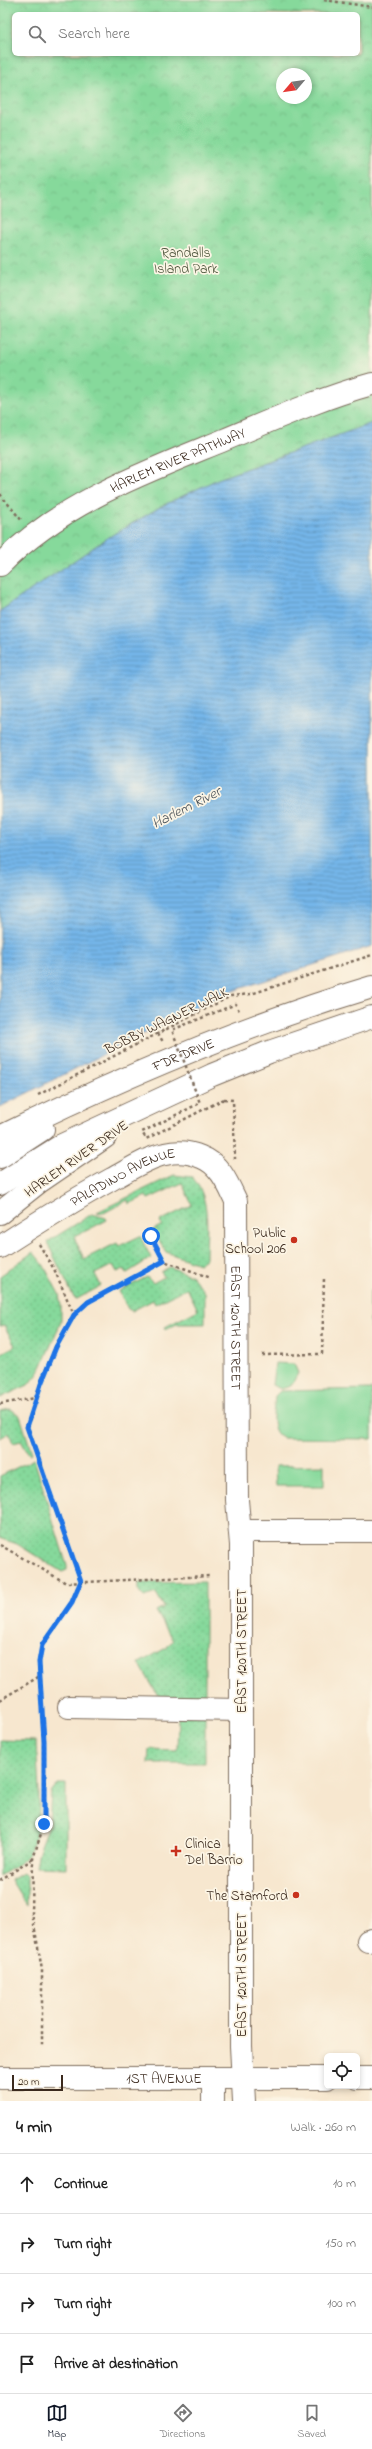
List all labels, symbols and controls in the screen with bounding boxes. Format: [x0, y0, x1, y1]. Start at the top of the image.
search box [12, 12, 360, 56]
icon: search [26, 23, 48, 45]
text: Search here [58, 23, 130, 45]
north arrow [276, 68, 312, 104]
park label: Randalls Island Park [154, 243, 219, 280]
street label: HARLEM RIVER PATHWAY [107, 423, 250, 499]
water label: Harlem River [148, 780, 227, 835]
street label: BOBBY WAGNER WALK [100, 982, 232, 1061]
street label: FDR DRIVE [148, 1034, 218, 1078]
street label: HARLEM RIVER DRIVE [20, 1115, 133, 1203]
street label: PALADINO AVENUE [67, 1143, 177, 1213]
place label: Public School 206 [225, 1223, 287, 1260]
route start [142, 1227, 160, 1245]
marker: Public School 206 [289, 1235, 299, 1245]
street label: EAST 120TH STREET [224, 1265, 246, 1390]
street label: EAST 120TH STREET [232, 1589, 253, 1713]
route end [35, 1815, 53, 1833]
place label: Clinica Del Barrio [184, 1834, 243, 1871]
marker: Clinica Del Barrio [170, 1845, 182, 1857]
place label: The Stamford [206, 1886, 288, 1907]
marker: The Stamford [291, 1890, 301, 1900]
street label: EAST 120TH STREET [232, 1913, 253, 2037]
map controls [324, 2053, 360, 2089]
button: locate [324, 2053, 360, 2089]
street label: 1ST AVENUE [126, 2069, 202, 2090]
scale bar [12, 2073, 63, 2092]
text: 20 m [18, 2074, 40, 2090]
text: 4 min [16, 2115, 52, 2140]
text: Walk · 260 m [291, 2118, 356, 2137]
icon: ahead [16, 2173, 38, 2195]
text: Continue [54, 2173, 108, 2195]
text: 10 m [333, 2174, 356, 2193]
icon: right [16, 2233, 38, 2255]
text: Turn right [54, 2233, 112, 2255]
text: 150 m [325, 2234, 356, 2253]
icon: right [16, 2293, 38, 2315]
text: Turn right [54, 2293, 112, 2315]
text: 100 m [327, 2294, 356, 2313]
icon: arrive [16, 2353, 38, 2375]
text: Arrive at destination [54, 2353, 178, 2375]
tab: Map [46, 2402, 68, 2442]
tab: Directions [160, 2402, 205, 2442]
tab: Saved [297, 2402, 326, 2442]

